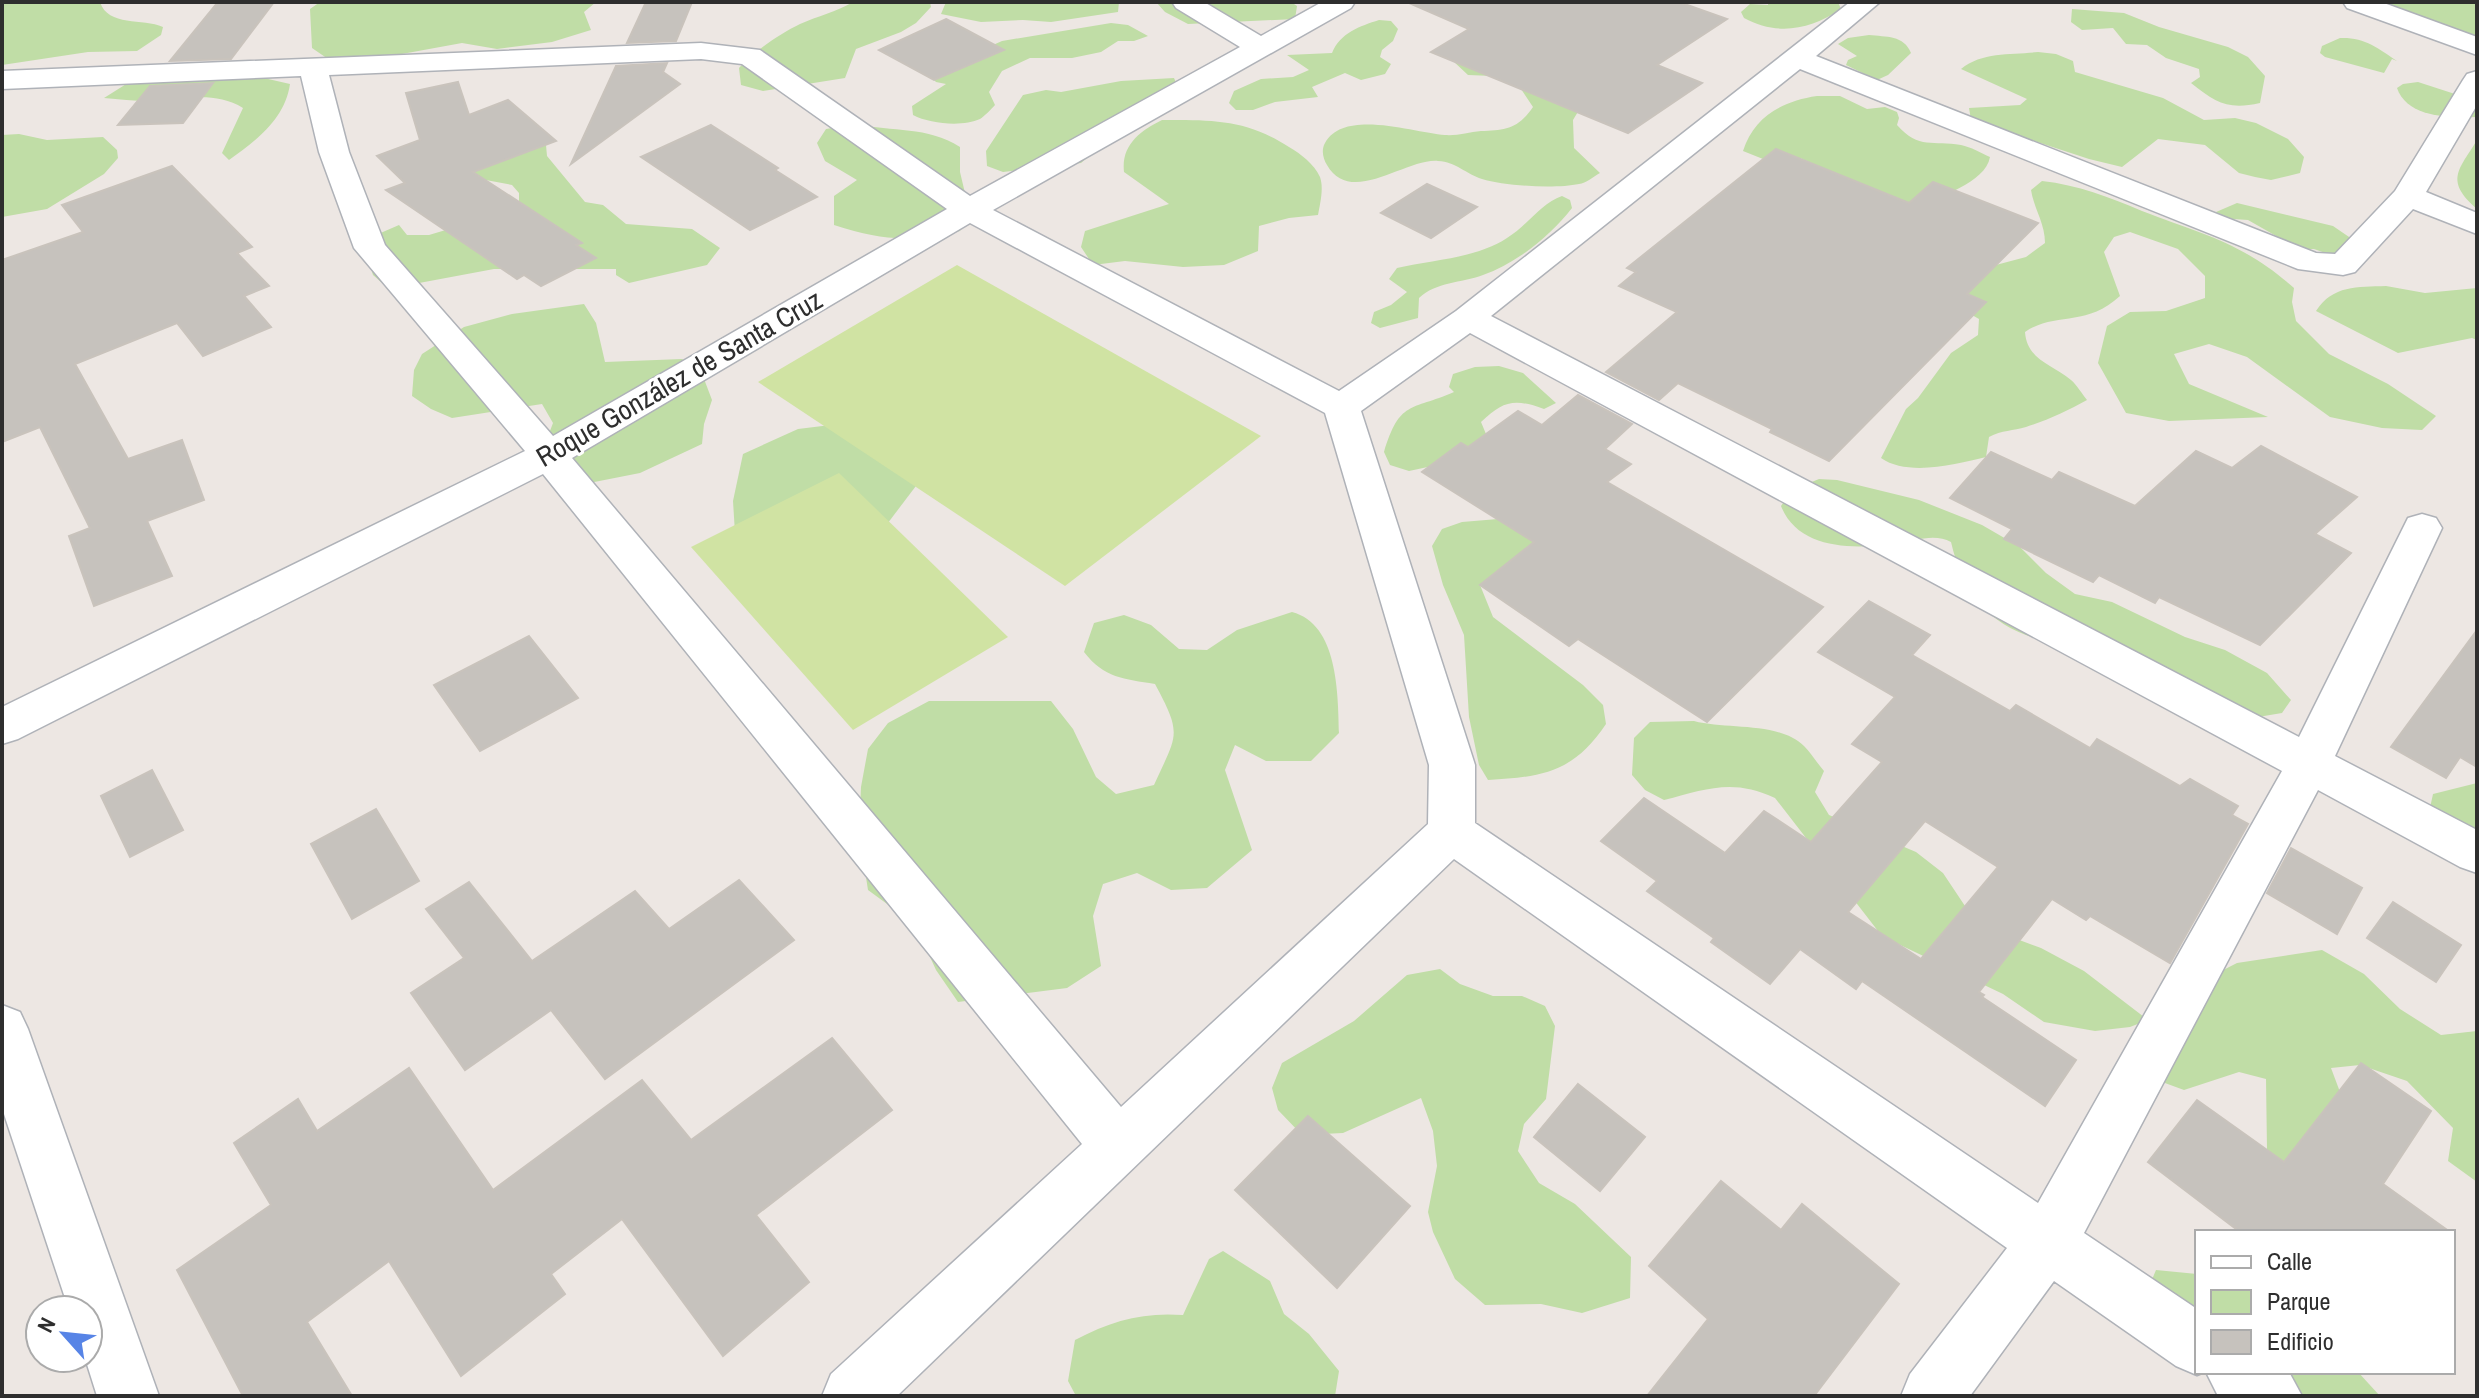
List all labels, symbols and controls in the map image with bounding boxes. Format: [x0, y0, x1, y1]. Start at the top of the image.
street label: Roque González de Santa Cruz [529, 280, 829, 476]
legend [2195, 1230, 2455, 1374]
text: Calle [2267, 1245, 2312, 1277]
text: Parque [2267, 1285, 2330, 1317]
north arrow [24, 1294, 104, 1374]
text: N [30, 1312, 63, 1338]
text: Edificio [2267, 1325, 2334, 1357]

